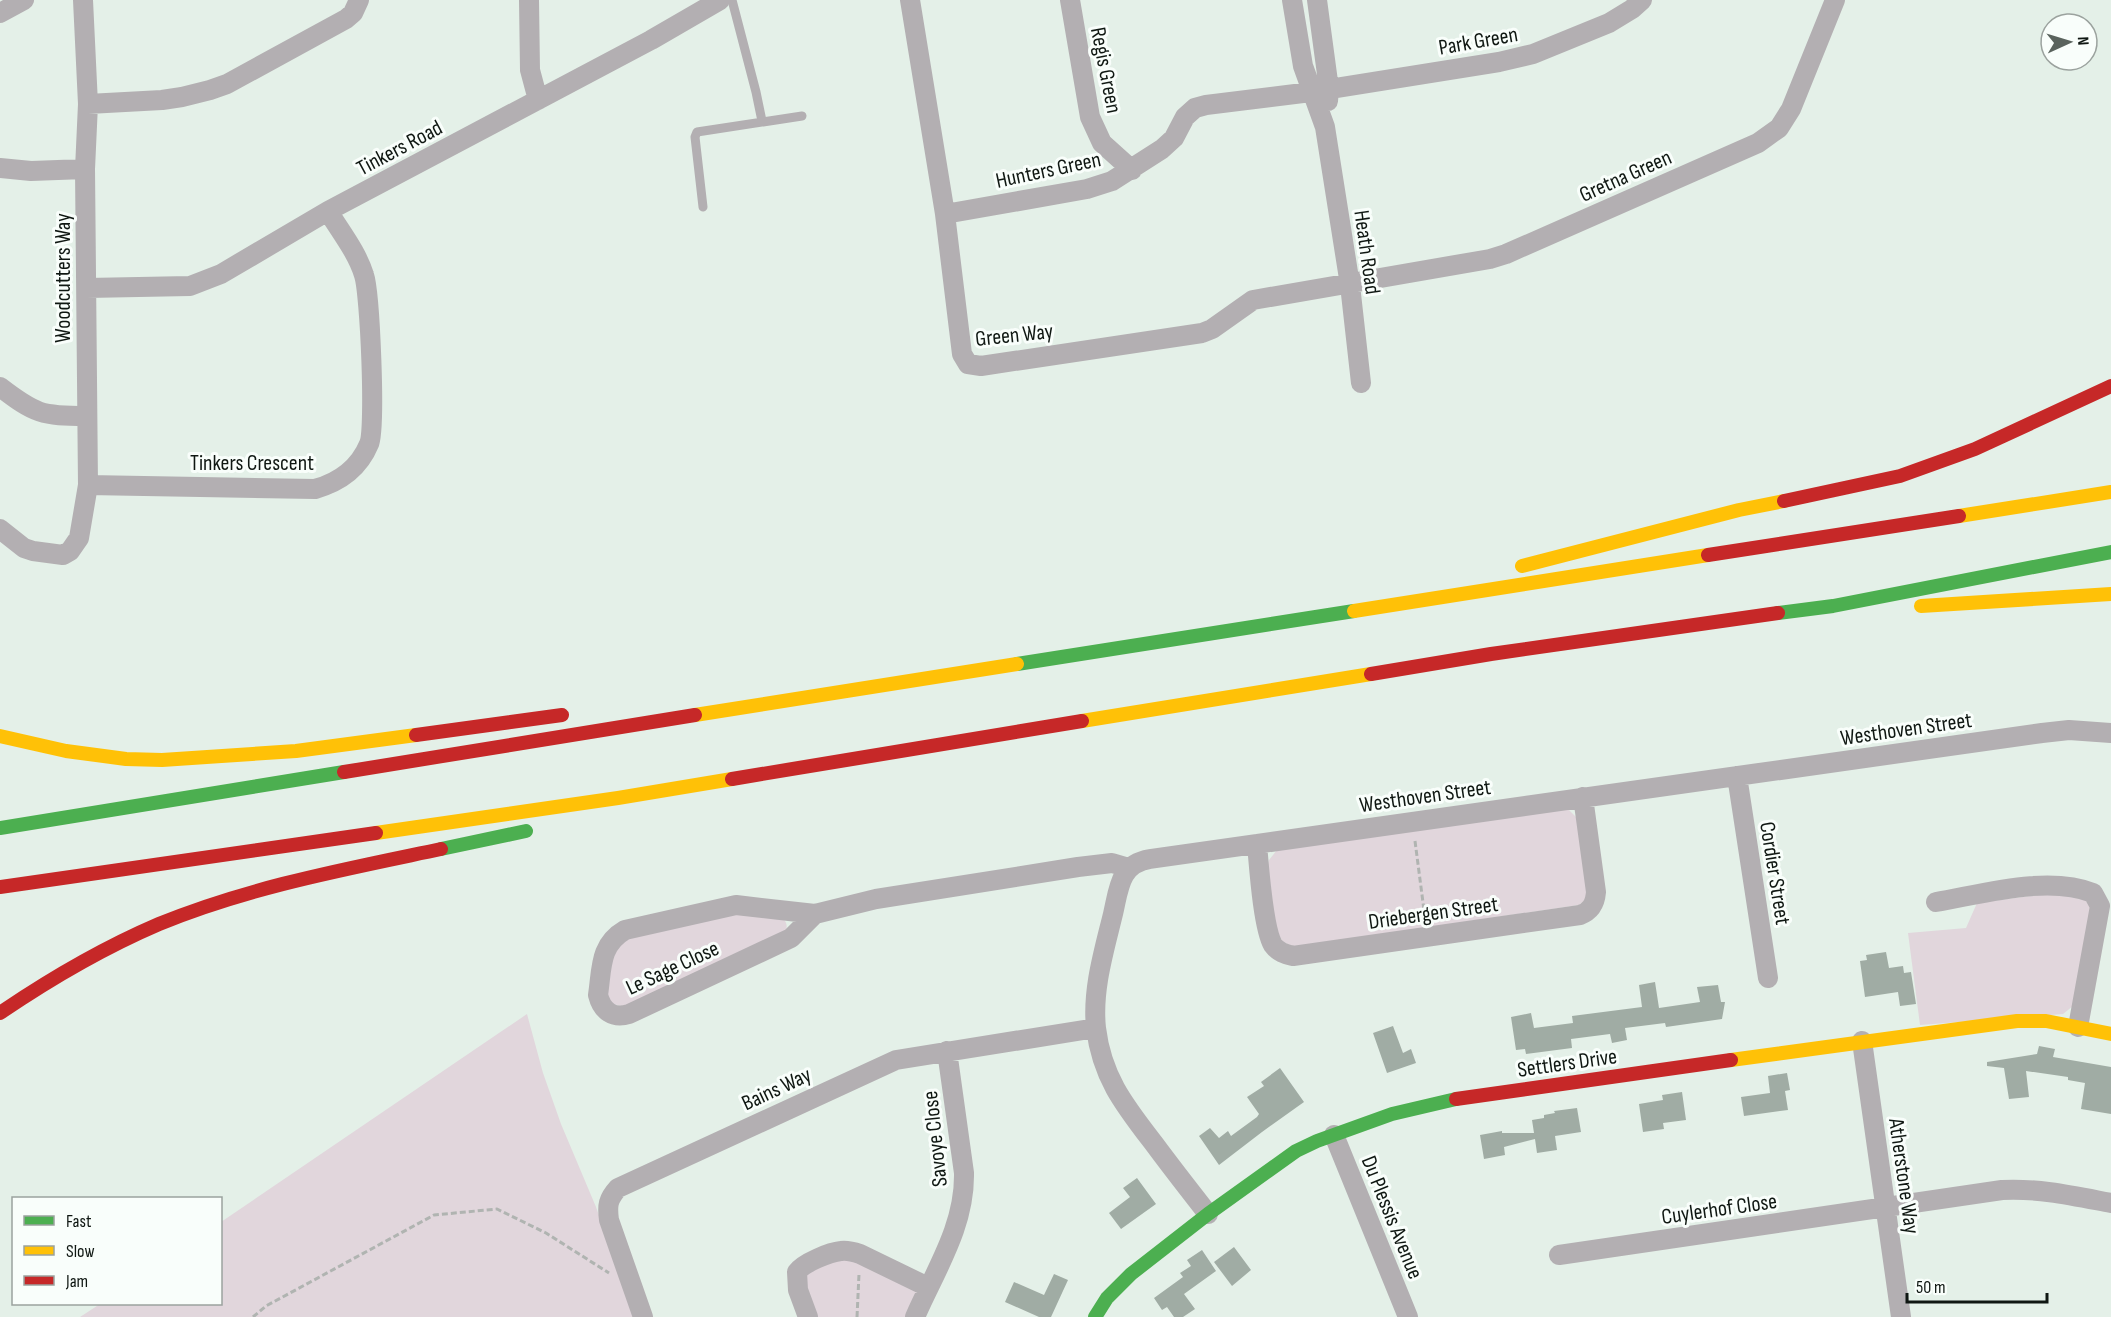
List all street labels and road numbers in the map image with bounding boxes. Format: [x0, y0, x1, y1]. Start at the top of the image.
street label: Park Green [1437, 21, 1520, 62]
street label: Regis Green [1084, 25, 1127, 116]
street label: Tinkers Road [352, 114, 447, 182]
street label: Gretna Green [1575, 144, 1676, 209]
street label: Hunters Green [993, 146, 1103, 195]
street label: Heath Road [1347, 208, 1386, 296]
street label: Woodcutters Way [50, 213, 77, 343]
street label: Green Way [974, 318, 1055, 353]
street label: Tinkers Crescent [190, 450, 314, 477]
street label: Westhoven Street [1839, 707, 1974, 752]
street label: Westhoven Street [1358, 774, 1493, 819]
street label: Cordier Street [1753, 820, 1796, 927]
street label: Driebergen Street [1367, 891, 1500, 936]
street label: Le Sage Close [622, 935, 724, 1002]
street label: Settlers Drive [1516, 1043, 1619, 1084]
street label: Bains Way [737, 1061, 816, 1117]
street label: Savoye Close [917, 1090, 954, 1188]
street label: Atherstone Way [1882, 1116, 1925, 1236]
street label: Du Plessis Avenue [1355, 1152, 1429, 1283]
street label: Cuylerhof Close [1660, 1188, 1779, 1231]

